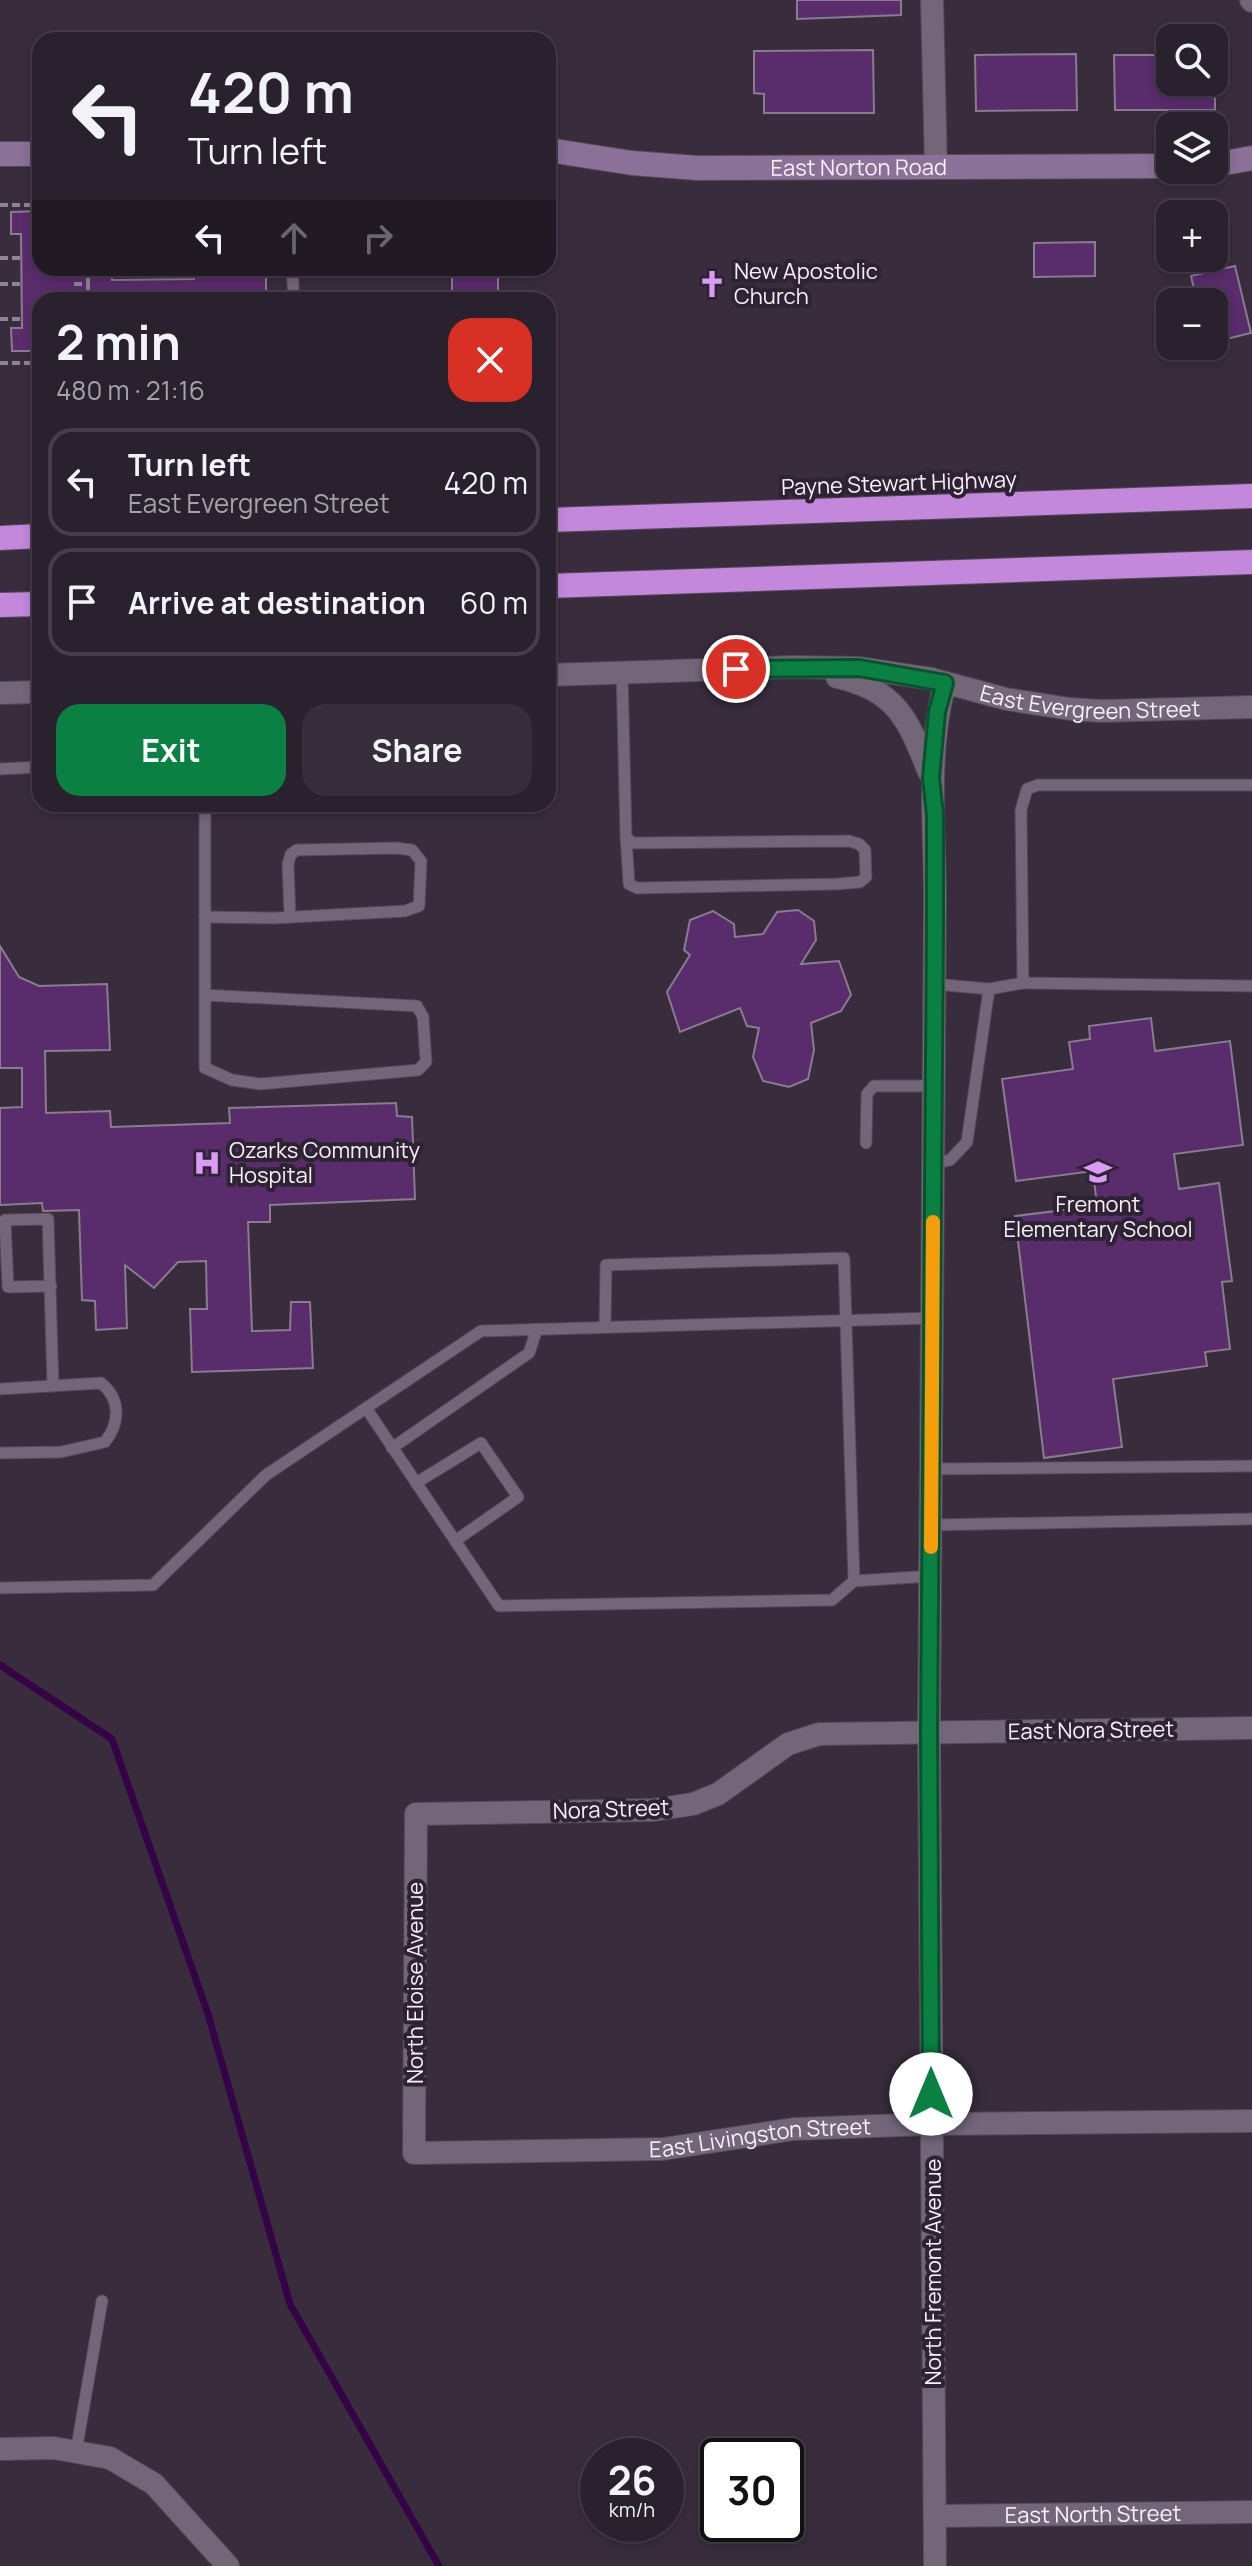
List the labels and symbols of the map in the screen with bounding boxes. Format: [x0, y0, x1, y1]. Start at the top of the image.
street label: East Norton Road [770, 152, 947, 183]
place label: New Apostolic Church [734, 256, 878, 311]
church icon: New Apostolic Church [697, 269, 727, 299]
street label: Payne Stewart Highway [781, 464, 1018, 502]
pin [702, 635, 770, 703]
street label: East Evergreen Street [977, 678, 1201, 726]
place label: Ozarks Community Hospital [229, 1135, 421, 1190]
hospital icon: Ozarks Community Hospital [192, 1148, 222, 1178]
school or university icon: Fremont Elementary School [1083, 1157, 1113, 1187]
place label: Fremont Elementary School [1003, 1189, 1193, 1244]
street label: East Nora Street [1008, 1714, 1175, 1746]
street label: Nora Street [552, 1792, 670, 1826]
street label: North Eloise Avenue [400, 1882, 430, 2084]
position arrow [889, 2052, 973, 2136]
street label: East Livingston Street [649, 2111, 872, 2164]
street label: North Fremont Avenue [918, 2158, 948, 2385]
speed limit sign: 30 [700, 2438, 804, 2542]
street label: East North Street [1005, 2498, 1182, 2530]

